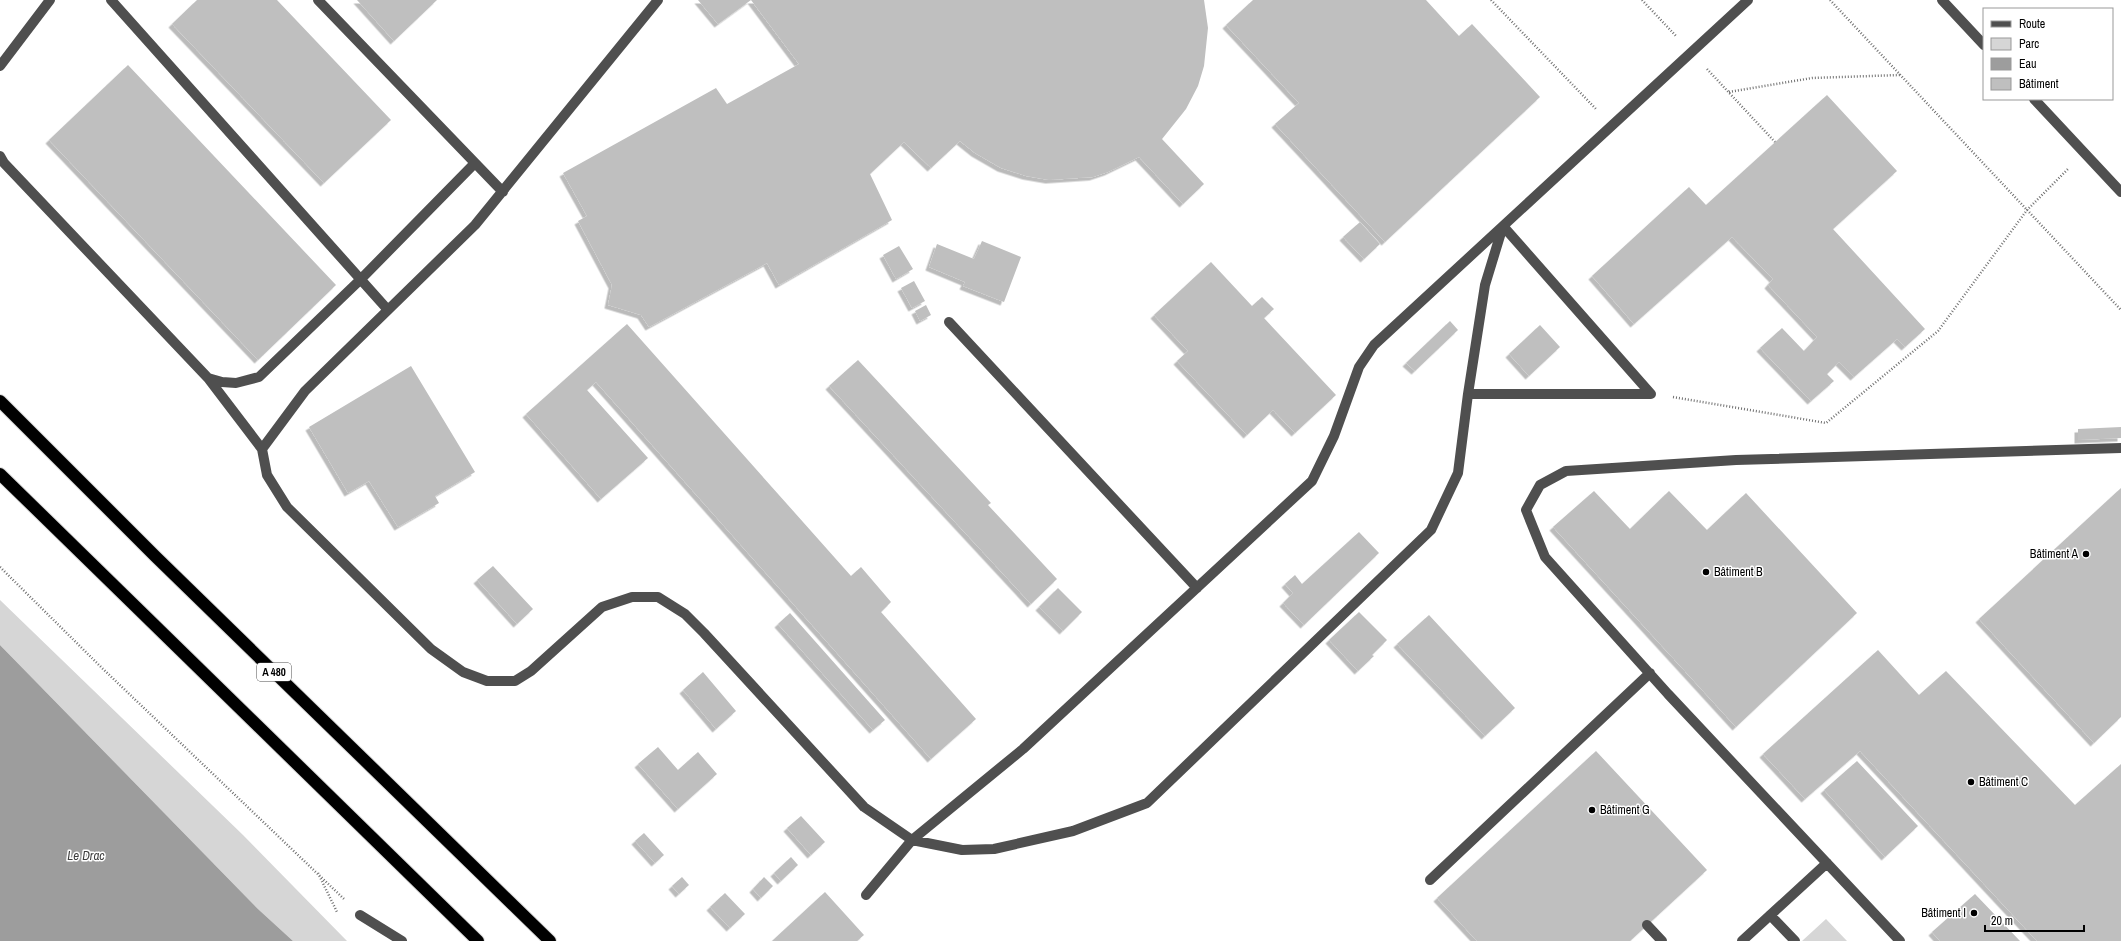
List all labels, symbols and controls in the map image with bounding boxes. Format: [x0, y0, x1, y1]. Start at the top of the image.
legend [1983, 8, 2113, 100]
text: Route [2019, 16, 2045, 32]
text: Parc [2019, 36, 2039, 52]
text: Eau [2019, 56, 2037, 72]
text: Bâtiment [2019, 76, 2059, 92]
place label: Bâtiment A [2030, 546, 2078, 562]
marker: Bâtiment A [2081, 549, 2091, 559]
place label: Bâtiment B [1714, 564, 1763, 580]
marker: Bâtiment B [1701, 567, 1711, 577]
road number: A 480 [257, 663, 291, 681]
place label: Bâtiment C [1979, 774, 2028, 790]
marker: Bâtiment C [1966, 777, 1976, 787]
place label: Bâtiment G [1600, 802, 1650, 818]
marker: Bâtiment G [1587, 805, 1597, 815]
water label: Le Drac [67, 847, 105, 864]
place label: Bâtiment I [1921, 905, 1966, 921]
scale bar [1985, 907, 2084, 933]
marker: Bâtiment I [1969, 908, 1979, 918]
text: 20 m [1991, 913, 2013, 929]

